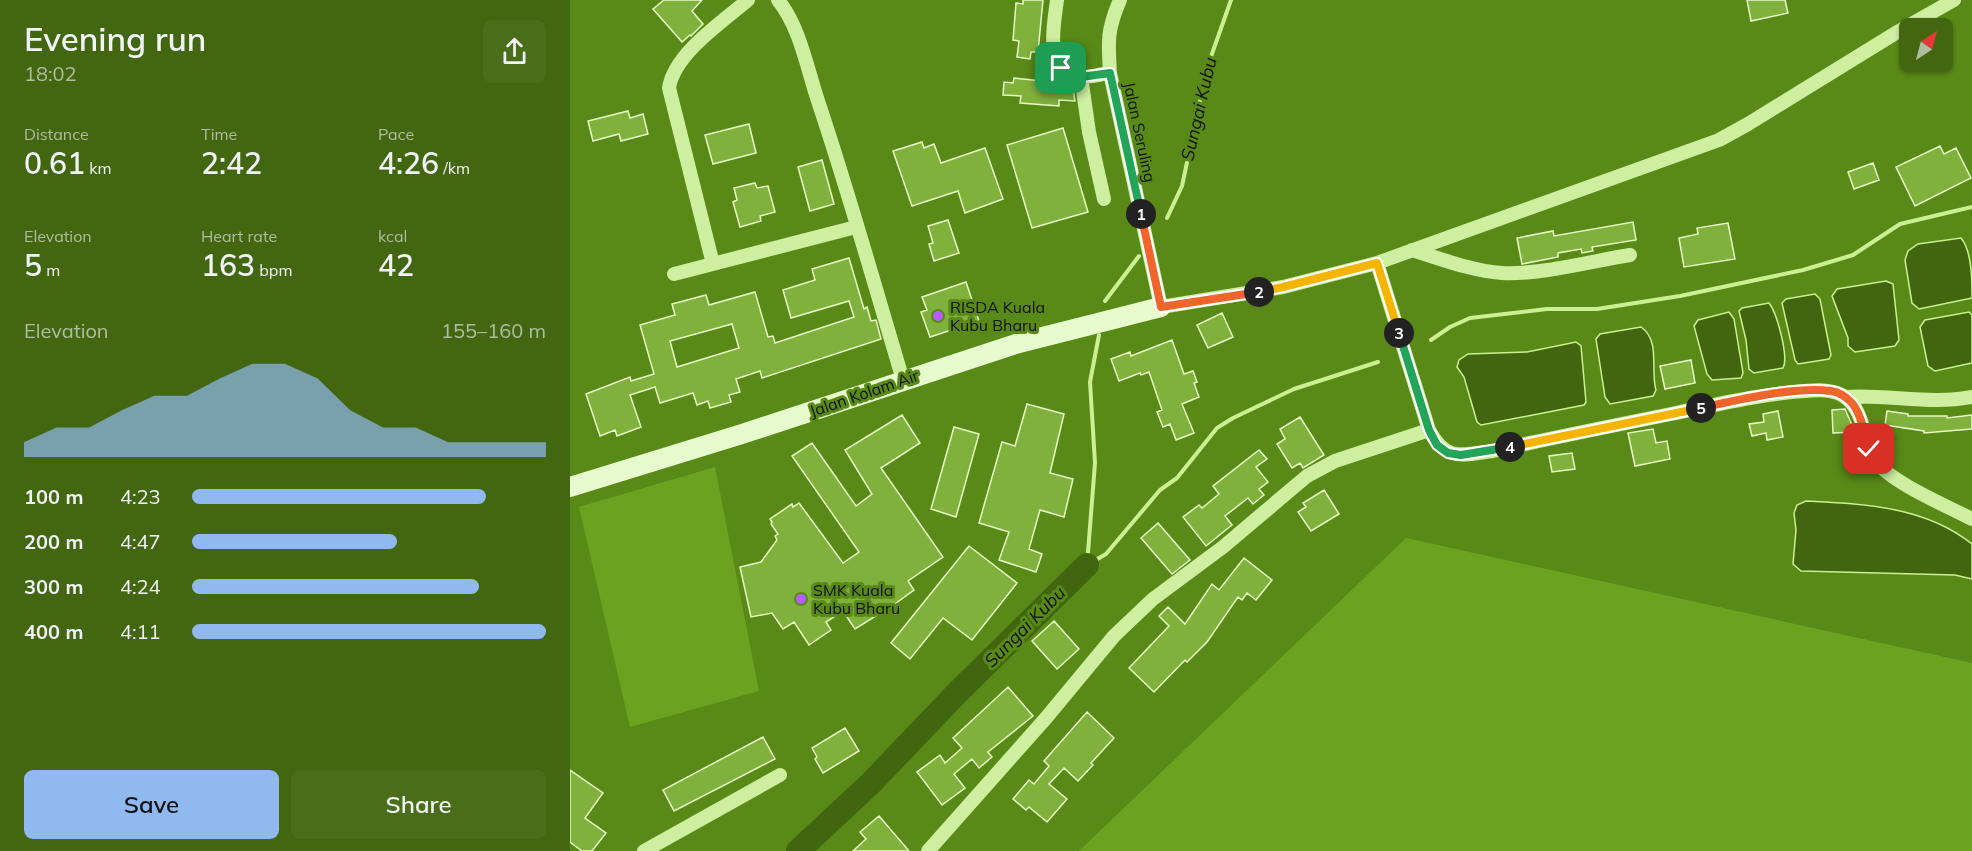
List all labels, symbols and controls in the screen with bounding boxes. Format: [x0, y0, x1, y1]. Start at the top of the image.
text: Evening run [24, 18, 206, 59]
north arrow [1899, 18, 1953, 72]
map controls [1899, 18, 1953, 72]
button: share [483, 20, 546, 83]
pin [1035, 42, 1086, 93]
icon: arrive [1044, 51, 1077, 84]
water label: Sungai Kubu [1175, 55, 1222, 163]
text: 18:02 [24, 61, 77, 86]
street label: Jalan Seruling [1120, 80, 1160, 184]
text: Distance [24, 124, 89, 144]
text: Time [201, 124, 237, 144]
text: Pace [378, 124, 414, 144]
text: 0.61 [24, 144, 85, 182]
text: 2:42 [201, 144, 262, 182]
text: 4:26 [378, 144, 439, 182]
text: km [85, 158, 112, 178]
text: /km [439, 158, 470, 178]
pin: 1 [1126, 199, 1156, 229]
text: 1 [1136, 204, 1146, 224]
text: Elevation [24, 226, 92, 246]
text: Heart rate [201, 226, 277, 246]
text: kcal [378, 226, 407, 246]
text: 5 [24, 246, 42, 284]
text: 163 [201, 246, 255, 284]
text: 42 [378, 246, 414, 284]
text: m [42, 260, 60, 280]
text: bpm [255, 260, 292, 280]
pin: 2 [1244, 277, 1274, 307]
text: 2 [1254, 282, 1264, 302]
place label: RISDA Kuala Kubu Bharu [950, 297, 1045, 335]
marker: RISDA Kuala Kubu Bharu [931, 309, 945, 323]
text: Elevation [24, 318, 109, 343]
text: 155–160 m [441, 318, 546, 343]
pin: 3 [1384, 318, 1414, 348]
text: 3 [1394, 323, 1404, 343]
street label: Jalan Kolam Air [807, 365, 921, 421]
pin: 5 [1686, 393, 1716, 423]
text: 5 [1696, 398, 1706, 418]
pin [1843, 423, 1894, 474]
pin: 4 [1495, 432, 1525, 462]
icon: check [1852, 432, 1885, 465]
text: 4 [1505, 437, 1515, 457]
text: 100 m [24, 484, 83, 509]
text: 4:23 [120, 484, 161, 509]
text: 200 m [24, 529, 83, 554]
text: 4:47 [120, 529, 161, 554]
text: 300 m [24, 574, 83, 599]
text: 4:24 [120, 574, 161, 599]
place label: SMK Kuala Kubu Bharu [813, 580, 900, 618]
water label: Sungai Kubu [979, 581, 1070, 672]
marker: SMK Kuala Kubu Bharu [794, 592, 808, 606]
text: 400 m [24, 619, 83, 644]
text: 4:11 [120, 619, 161, 644]
button: Save [24, 770, 279, 839]
button: Share [291, 770, 546, 839]

